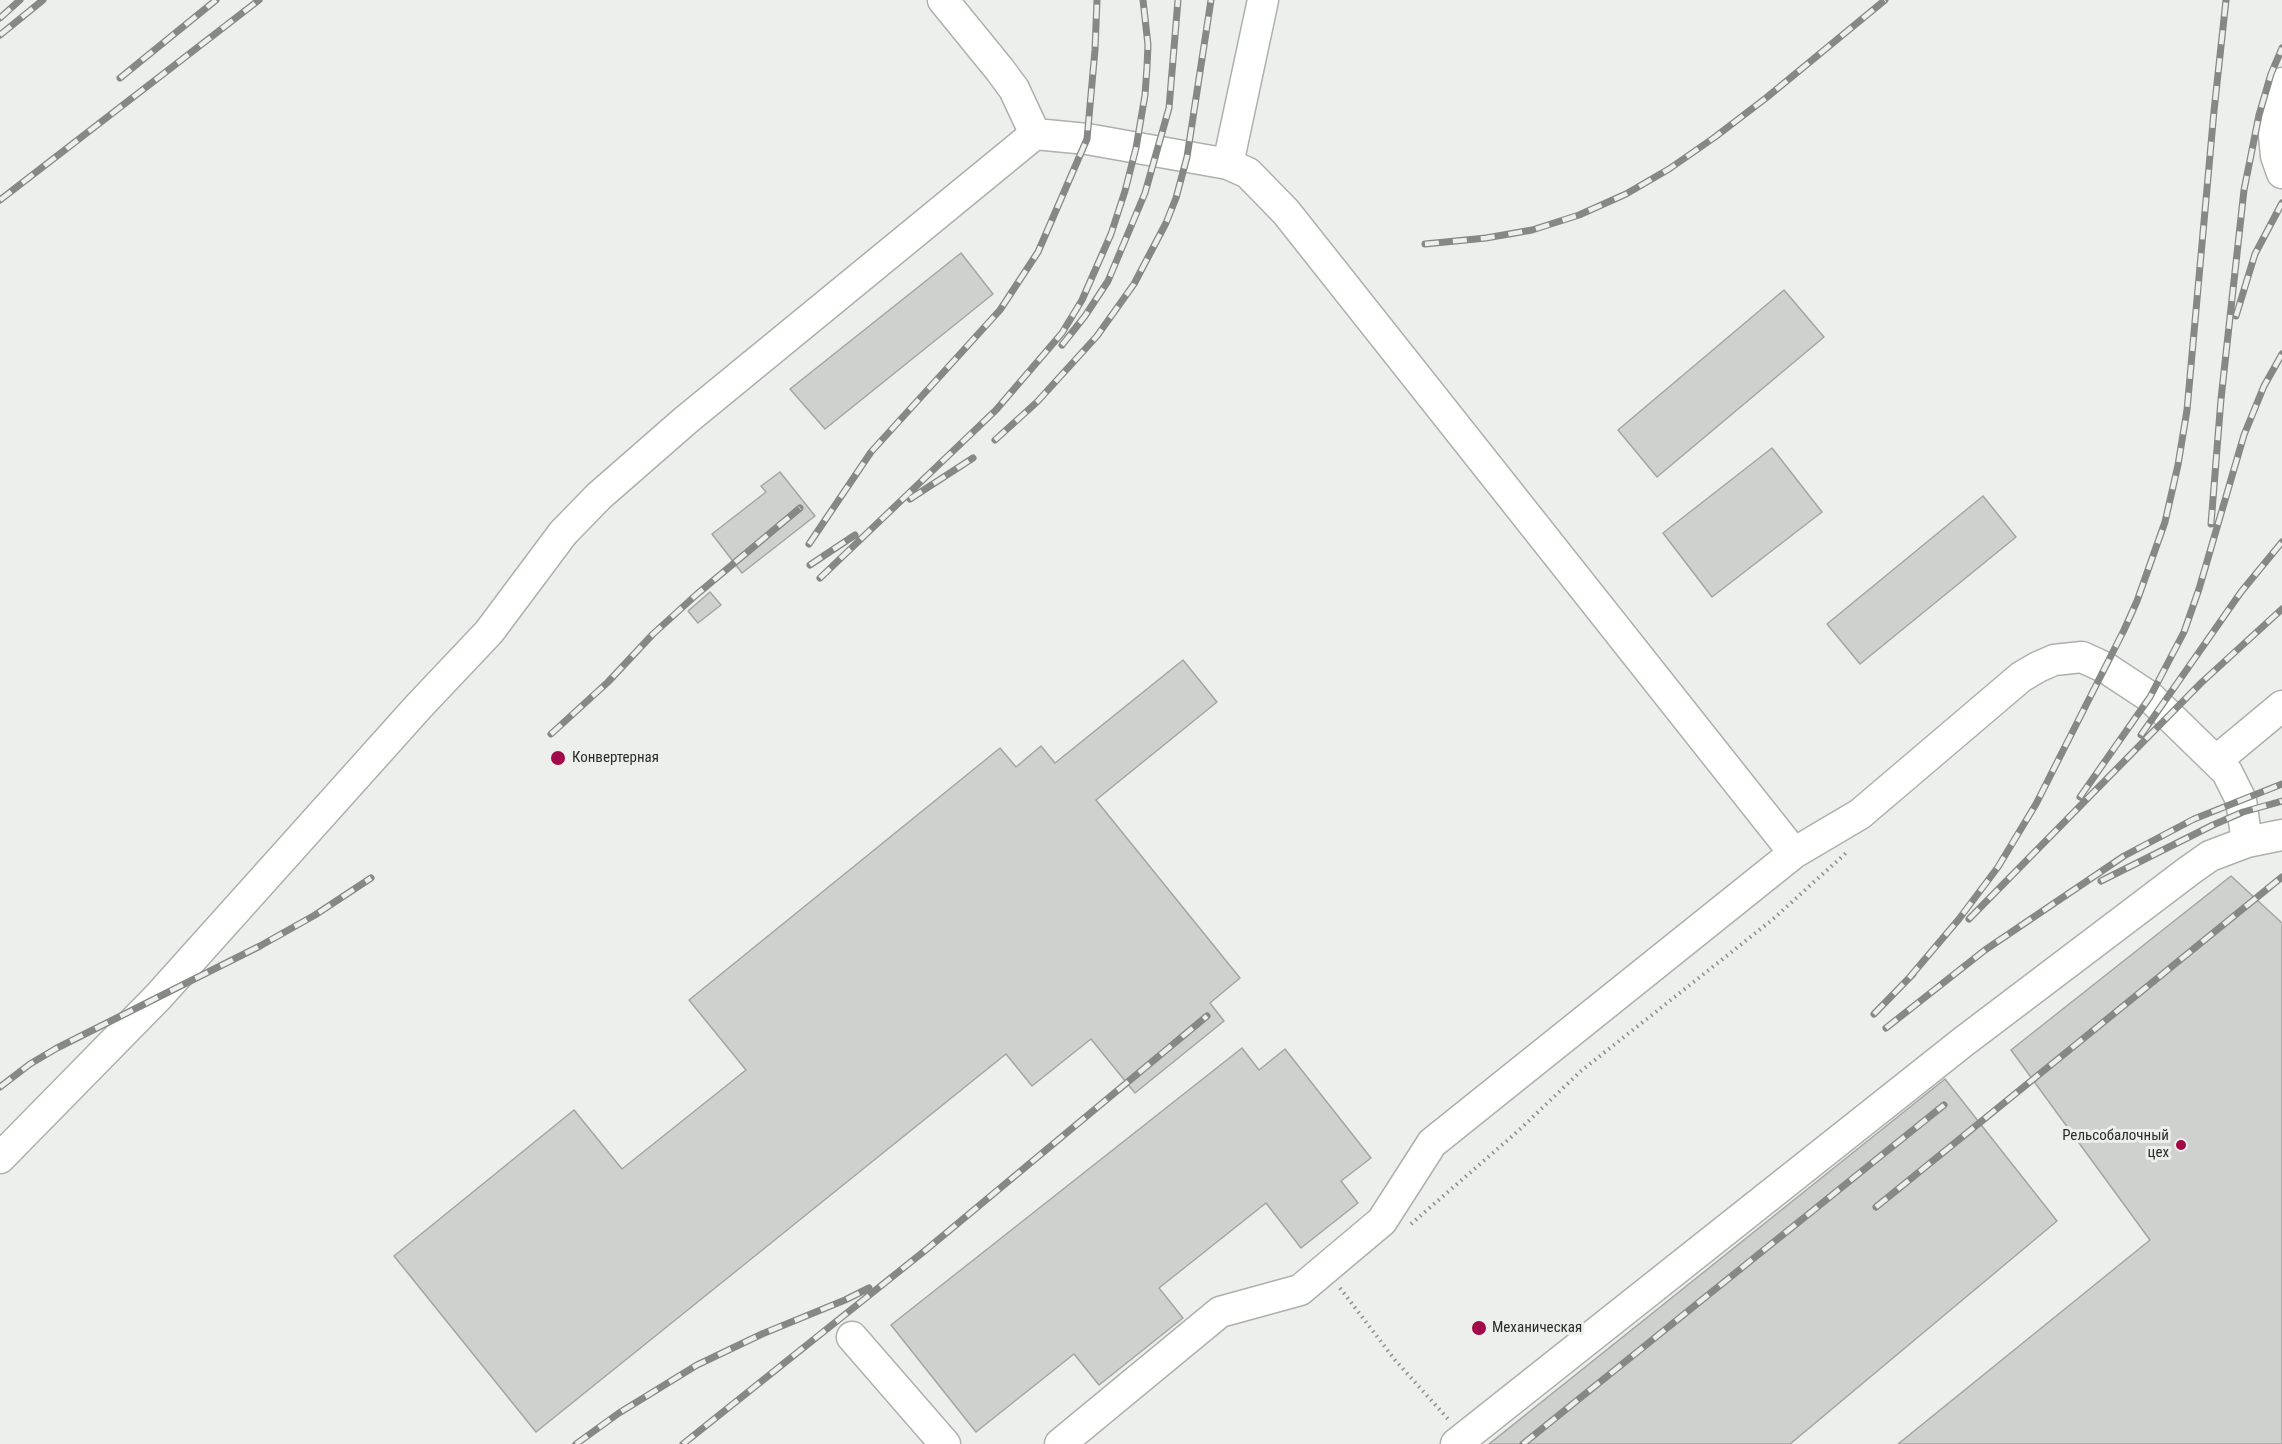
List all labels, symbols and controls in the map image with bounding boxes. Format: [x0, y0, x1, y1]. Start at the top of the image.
marker: Конвертерная [549, 749, 567, 767]
place label: Конвертерная [572, 749, 659, 767]
place label: Рельсобалочный цех [2062, 1127, 2169, 1162]
marker: Рельсобалочный цех [2174, 1138, 2188, 1152]
marker: Механическая [1470, 1319, 1488, 1337]
place label: Механическая [1492, 1319, 1582, 1337]

